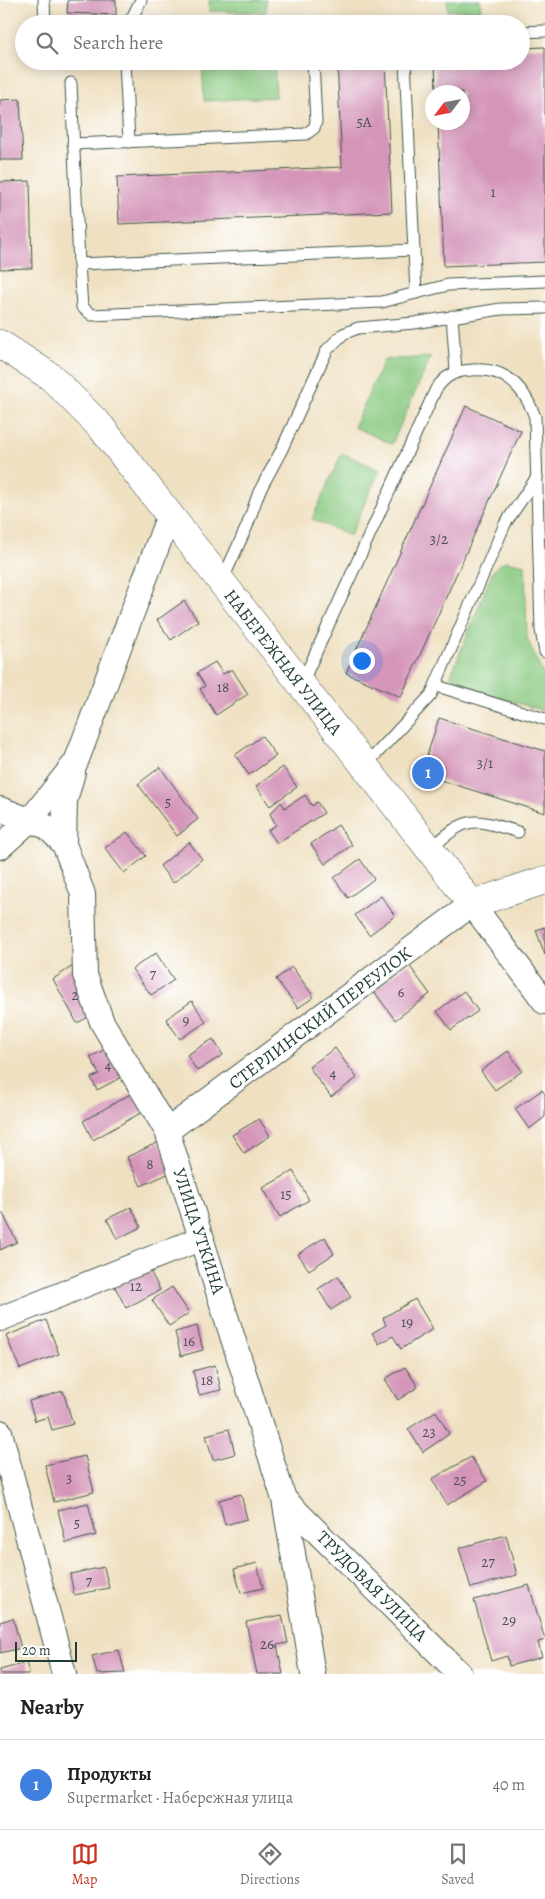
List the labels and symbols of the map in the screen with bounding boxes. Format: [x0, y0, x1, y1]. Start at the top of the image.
north arrow [425, 85, 470, 130]
house number: 5А [356, 112, 372, 132]
house number: 1 [490, 182, 496, 202]
house number: 3/2 [430, 529, 448, 549]
street label: НАБЕРЕЖНАЯ УЛИЦА [218, 584, 348, 740]
your location [349, 648, 375, 674]
house number: 18 [217, 677, 229, 697]
house number: 3/1 [477, 753, 493, 773]
pin: 1 [412, 754, 444, 792]
house number: 5 [165, 792, 171, 812]
street label: СТЕРЛИНСКИЙ ПЕРЕУЛОК [224, 941, 417, 1095]
house number: 7 [150, 964, 157, 984]
house number: 6 [398, 982, 405, 1002]
house number: 2 [71, 985, 79, 1005]
house number: 9 [183, 1010, 190, 1030]
house number: 4 [105, 1055, 112, 1075]
house number: 4 [330, 1063, 337, 1083]
house number: 8 [146, 1154, 154, 1174]
street label: УЛИЦА УТКИНА [167, 1165, 231, 1297]
house number: 15 [280, 1184, 292, 1204]
house number: 12 [130, 1276, 142, 1296]
house number: 19 [401, 1312, 413, 1332]
house number: 16 [183, 1331, 195, 1351]
house number: 18 [201, 1370, 213, 1390]
house number: 23 [422, 1422, 436, 1442]
house number: 3 [66, 1468, 72, 1488]
house number: 25 [453, 1470, 467, 1490]
house number: 5 [74, 1513, 80, 1533]
street label: ТРУДОВАЯ УЛИЦА [311, 1525, 433, 1647]
house number: 27 [481, 1552, 495, 1572]
house number: 7 [86, 1571, 93, 1591]
house number: 29 [502, 1610, 516, 1630]
house number: 26 [260, 1634, 274, 1654]
scale bar [15, 1639, 78, 1662]

